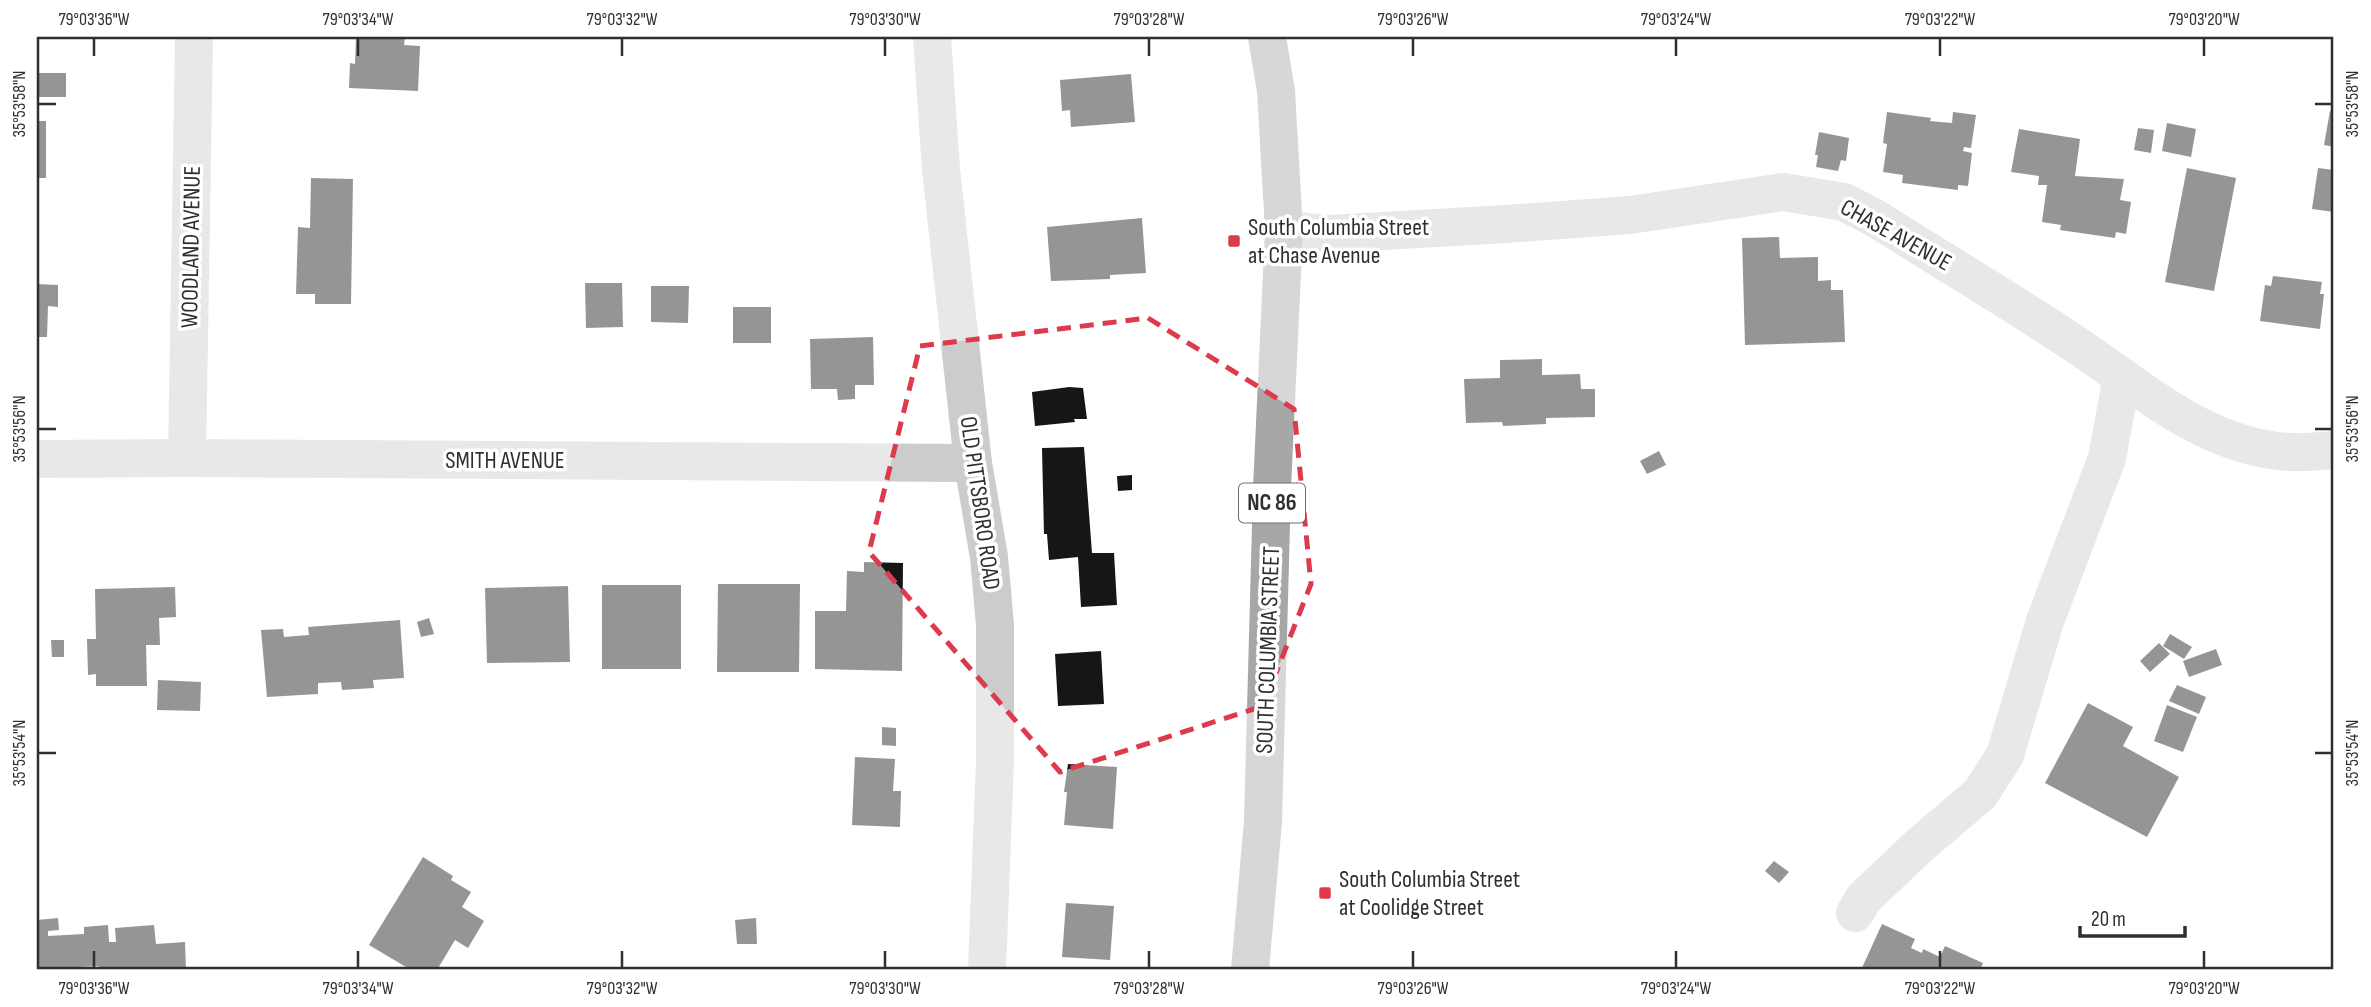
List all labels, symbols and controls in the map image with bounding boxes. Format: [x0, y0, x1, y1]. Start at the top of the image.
text: 79°03'36"W [58, 9, 130, 30]
text: 79°03'34"W [323, 9, 394, 30]
text: 79°03'32"W [587, 9, 658, 30]
text: 79°03'30"W [849, 9, 921, 30]
text: 79°03'28"W [1114, 9, 1185, 30]
text: 79°03'26"W [1377, 9, 1449, 30]
text: 79°03'24"W [1641, 9, 1712, 30]
text: 79°03'22"W [1905, 9, 1976, 30]
text: 79°03'20"W [2168, 9, 2240, 30]
text: 35°53'58"N [9, 70, 30, 138]
text: 35°53'58"N [2342, 70, 2363, 138]
street label: WOODLAND AVENUE [175, 166, 207, 328]
street label: CHASE AVENUE [1835, 193, 1957, 277]
place label: South Columbia Street at Chase Avenue [1248, 213, 1429, 270]
marker: South Columbia Street at Chase Avenue [1226, 233, 1242, 249]
text: 35°53'56"N [9, 395, 30, 463]
text: 35°53'56"N [2342, 395, 2363, 463]
street label: OLD PITTSBORO ROAD [953, 414, 1007, 592]
street label: SMITH AVENUE [445, 446, 565, 475]
road number: NC 86 [1239, 484, 1305, 523]
street label: SOUTH COLUMBIA STREET [1250, 545, 1286, 754]
text: 35°53'54"N [9, 720, 30, 786]
text: 35°53'54"N [2342, 720, 2363, 786]
place label: South Columbia Street at Coolidge Street [1339, 865, 1520, 922]
marker: South Columbia Street at Coolidge Street [1317, 885, 1333, 901]
scale bar [2080, 895, 2186, 939]
text: 20 m [2091, 907, 2126, 932]
text: 79°03'36"W [58, 978, 130, 999]
text: 79°03'34"W [323, 978, 394, 999]
text: 79°03'32"W [587, 978, 658, 999]
text: 79°03'30"W [849, 978, 921, 999]
text: 79°03'28"W [1114, 978, 1185, 999]
text: 79°03'26"W [1377, 978, 1449, 999]
text: 79°03'24"W [1641, 978, 1712, 999]
text: 79°03'22"W [1905, 978, 1976, 999]
text: 79°03'20"W [2168, 978, 2240, 999]

